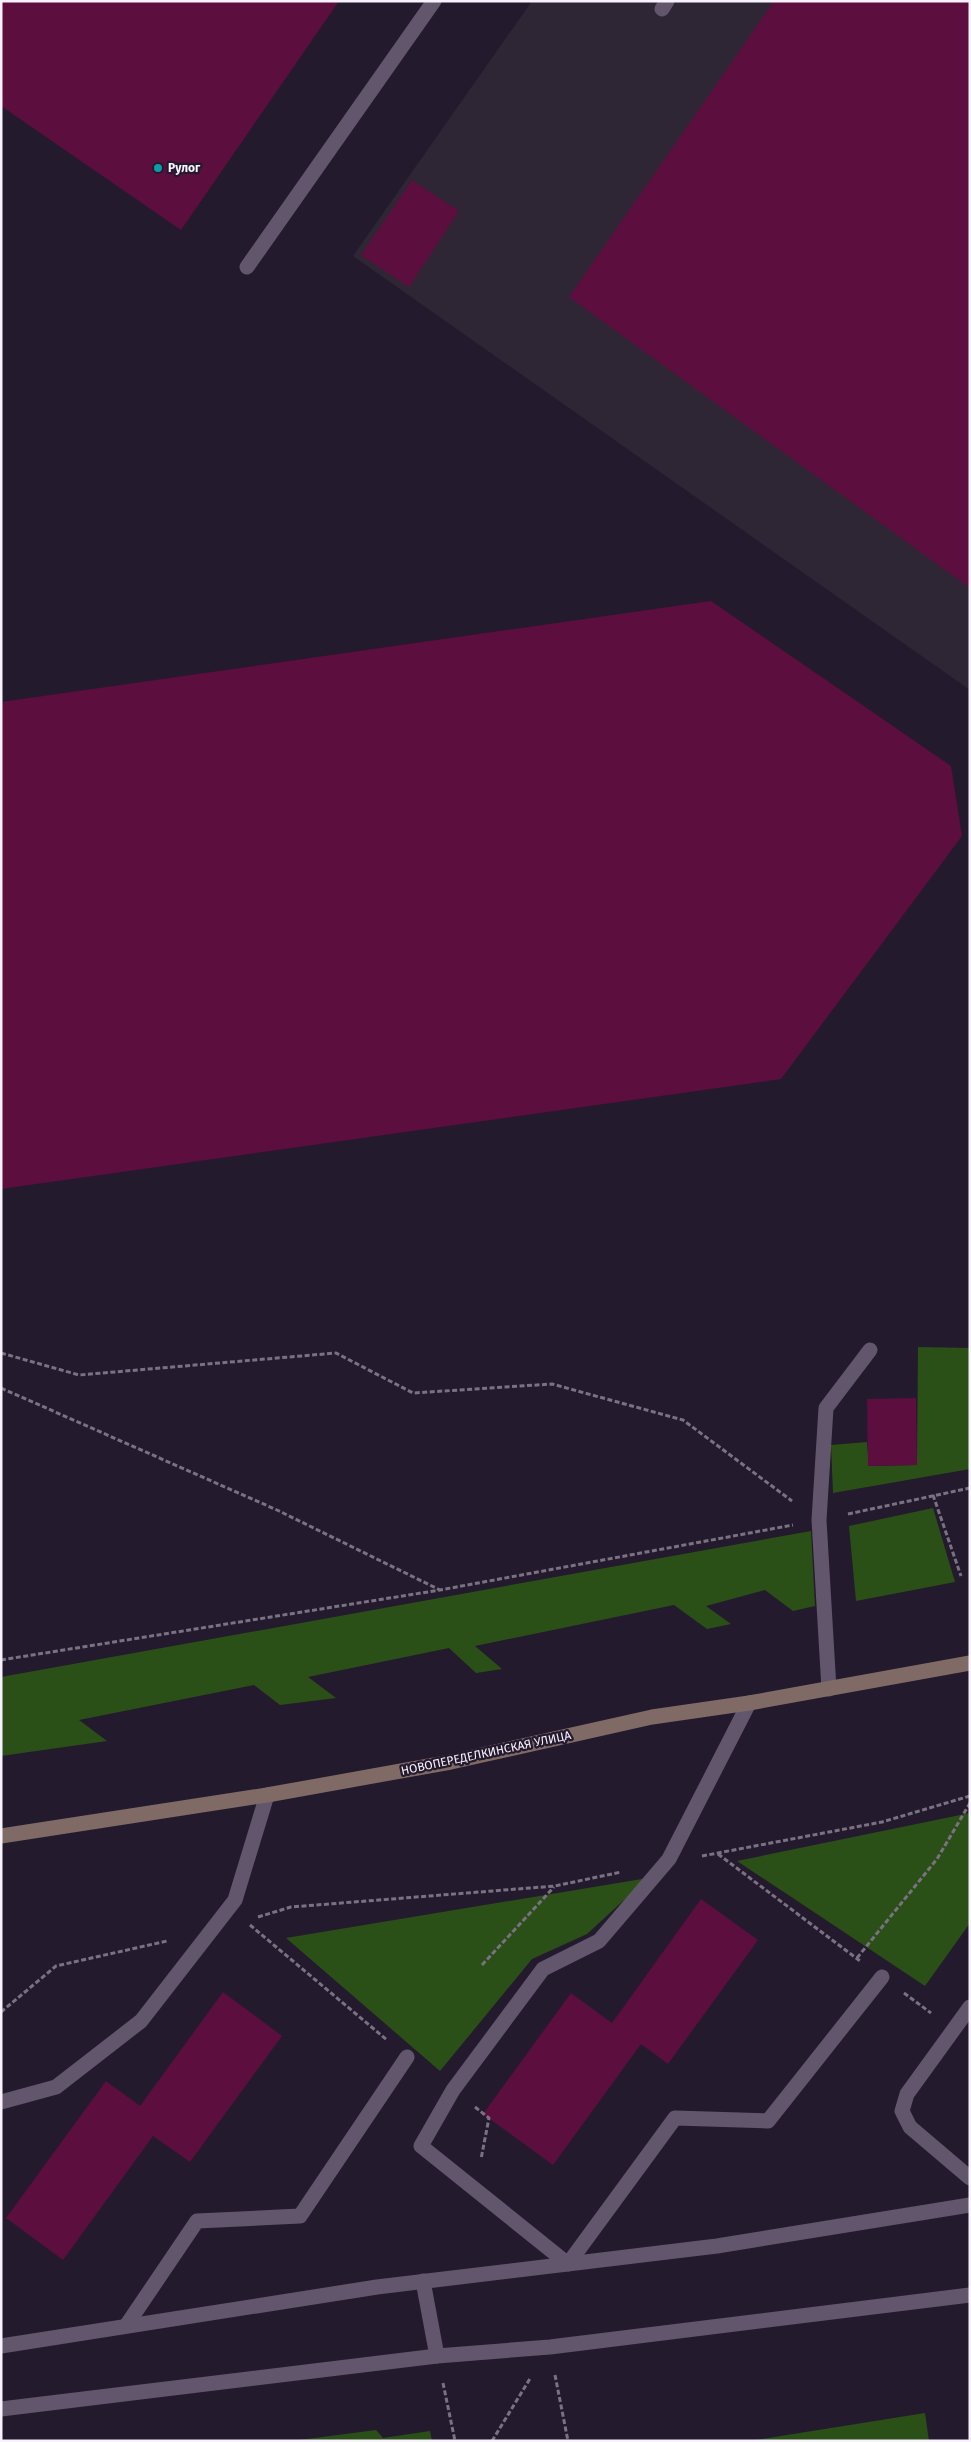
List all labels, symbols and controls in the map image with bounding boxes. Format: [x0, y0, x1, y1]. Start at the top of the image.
place label: Рулог [168, 161, 201, 175]
marker: Рулог [152, 162, 164, 174]
street label: НОВОПЕРЕДЕЛКИНСКАЯ УЛИЦА [400, 1728, 572, 1778]

